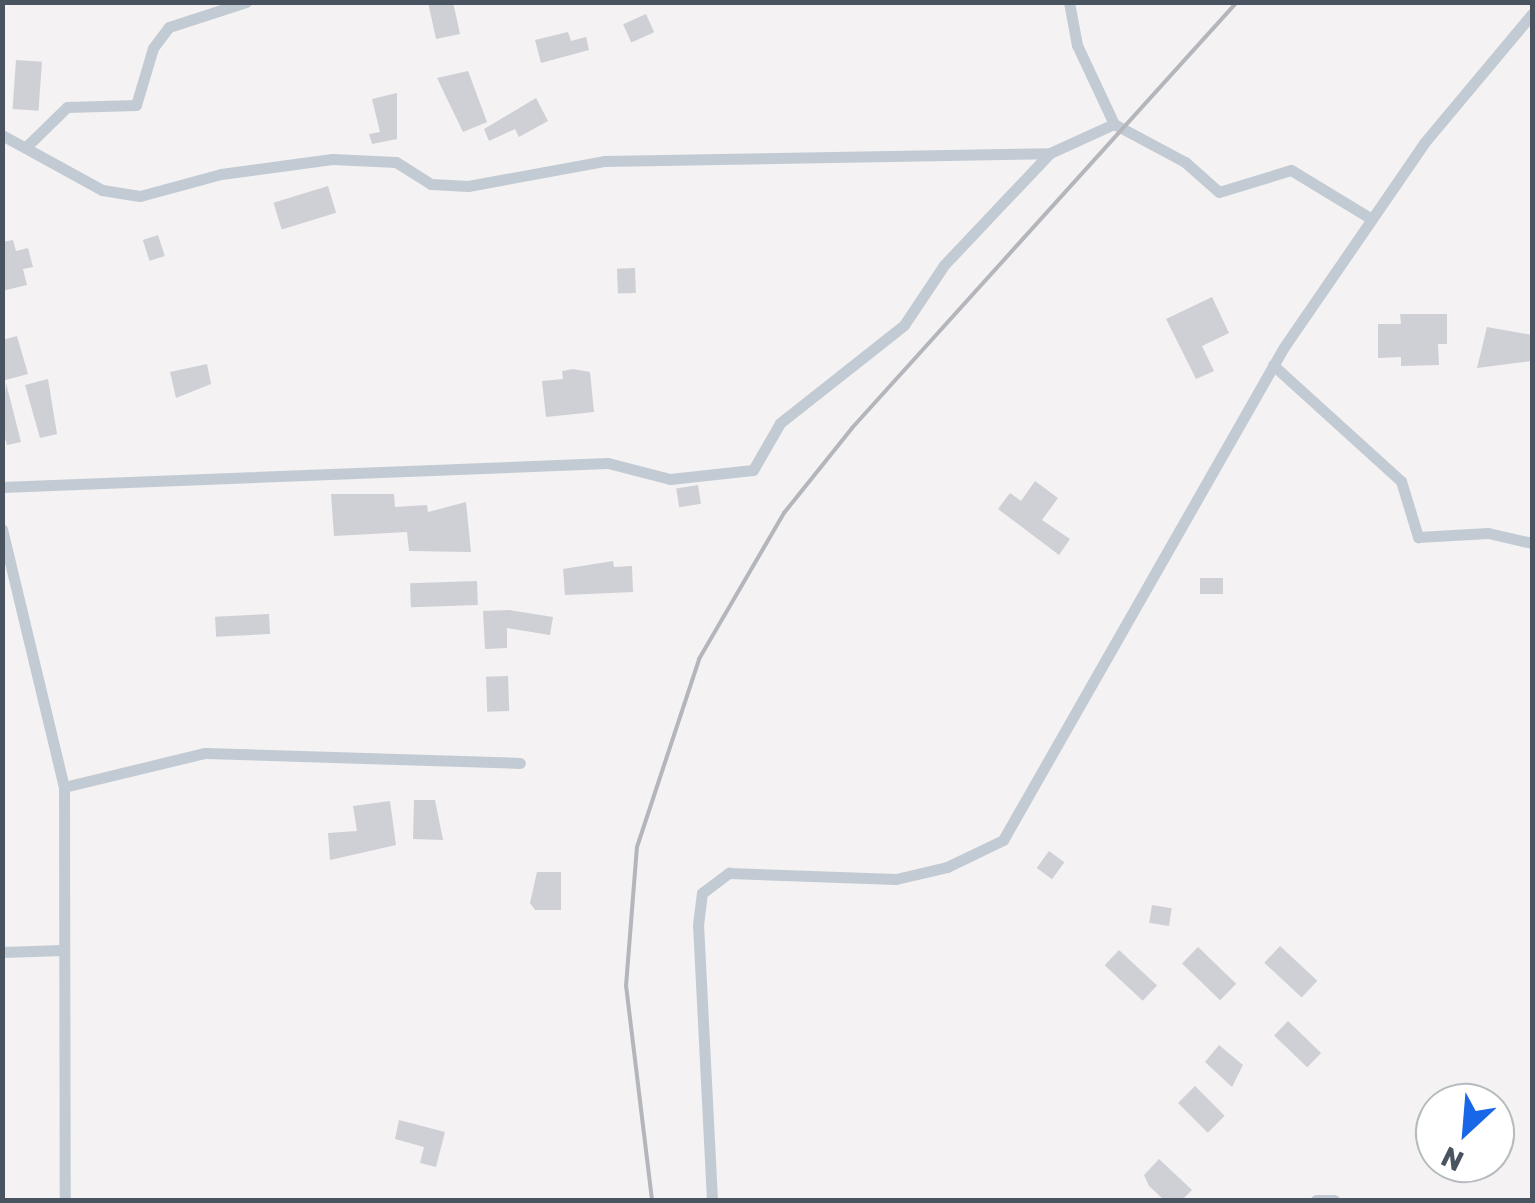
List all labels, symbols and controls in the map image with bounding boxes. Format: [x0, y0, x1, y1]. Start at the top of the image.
north arrow [1415, 1083, 1515, 1183]
text: N [1436, 1139, 1469, 1178]

